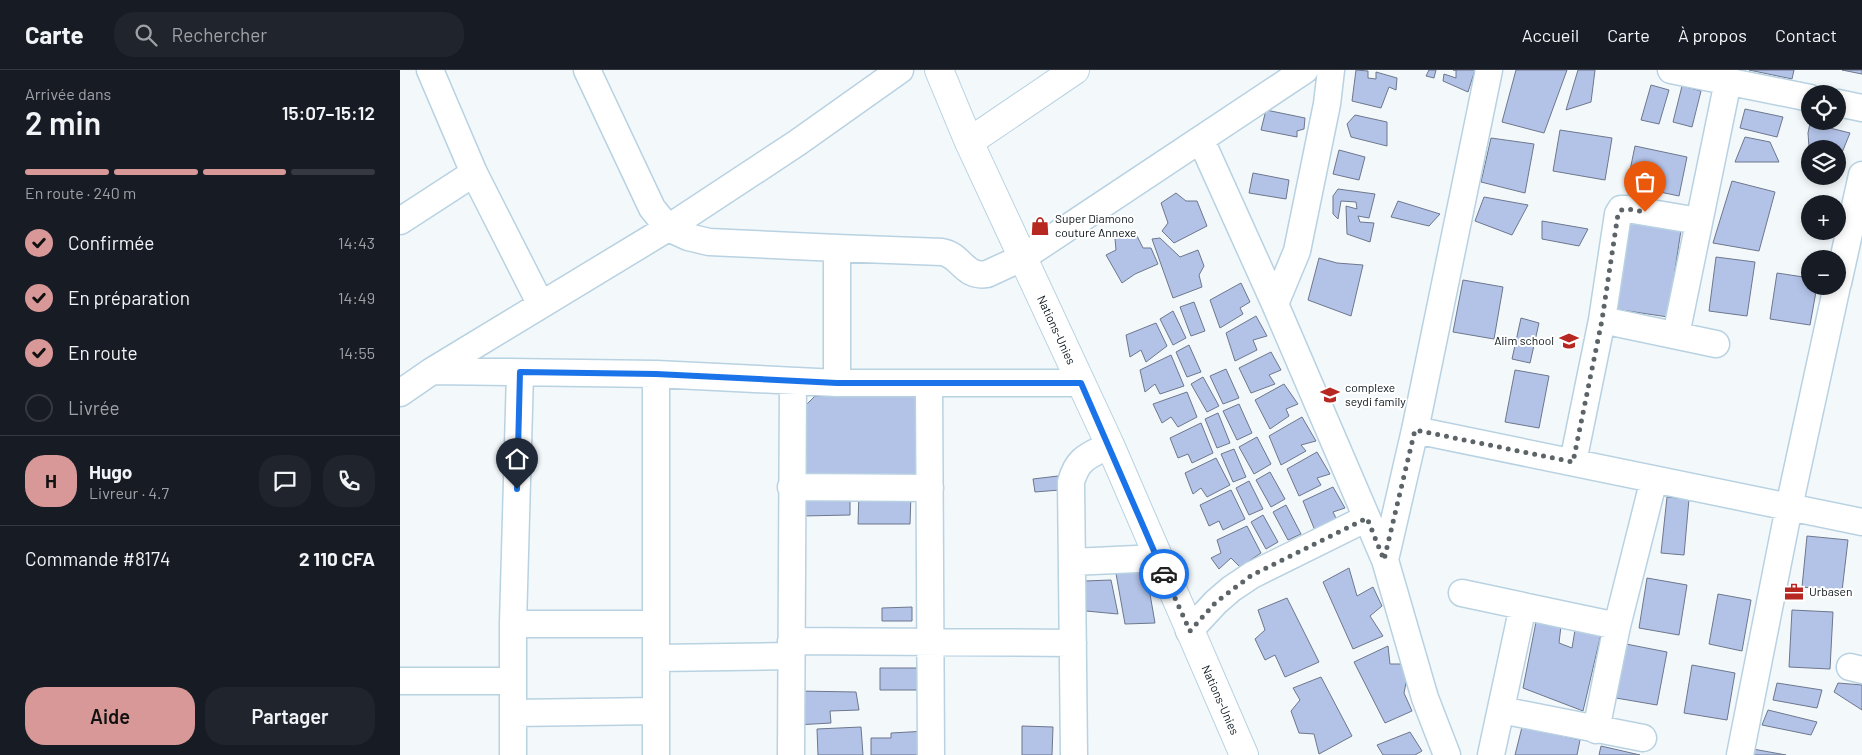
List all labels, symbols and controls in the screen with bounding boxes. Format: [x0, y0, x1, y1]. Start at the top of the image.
search box [114, 12, 464, 57]
text: Carte [25, 20, 84, 49]
icon: search [132, 21, 160, 49]
text: Rechercher [172, 23, 267, 46]
text: Accueil [1522, 24, 1579, 46]
text: Carte [1607, 24, 1650, 46]
text: À propos [1678, 24, 1747, 46]
text: Contact [1775, 24, 1837, 46]
text: Arrivée dans [25, 84, 111, 103]
map controls [1801, 85, 1846, 295]
button: locate [1801, 85, 1846, 130]
text: 15:07–15:12 [282, 101, 375, 124]
text: 2 min [25, 103, 101, 141]
button: layers [1801, 140, 1846, 185]
pin [1624, 161, 1666, 212]
icon: bag [1631, 168, 1659, 196]
text: En route · 240 m [25, 183, 136, 202]
button: + [1801, 195, 1846, 240]
place label: Super Diamono couture Annexe [1055, 211, 1136, 239]
shop icon: Super Diamono couture Annexe [1029, 215, 1051, 237]
icon: check [25, 229, 53, 257]
text: Confirmée [68, 231, 155, 254]
text: 14:43 [338, 233, 375, 252]
button: − [1801, 250, 1846, 295]
icon: check [25, 284, 53, 312]
text: En préparation [68, 286, 190, 309]
text: 14:49 [338, 288, 375, 307]
street label: Nations-Unies [1035, 293, 1079, 366]
school or university icon: Alim school [1558, 330, 1580, 352]
place label: Alim school [1494, 333, 1554, 347]
icon: check [25, 339, 53, 367]
text: En route [68, 341, 138, 364]
text: 14:55 [339, 343, 375, 362]
place label: complexe seydi family [1345, 380, 1406, 408]
school or university icon: complexe seydi family [1319, 384, 1341, 406]
text: Livrée [68, 396, 120, 419]
pin [496, 438, 538, 489]
icon: home [503, 445, 531, 473]
button: chat [259, 455, 311, 507]
button: phone [323, 455, 375, 507]
text: Hugo [89, 460, 132, 483]
text: H [45, 469, 57, 492]
text: Livreur · 4.7 [89, 483, 169, 502]
text: Commande #8174 [25, 547, 170, 570]
text: 2 110 CFA [299, 547, 375, 570]
courier [1139, 549, 1189, 599]
icon: car [1150, 560, 1178, 588]
office icon: Urbasen [1783, 581, 1805, 603]
place label: Urbasen [1809, 584, 1852, 598]
street label: Nations-Unies [1199, 663, 1243, 737]
button: Aide [25, 687, 195, 745]
button: Partager [205, 687, 375, 745]

